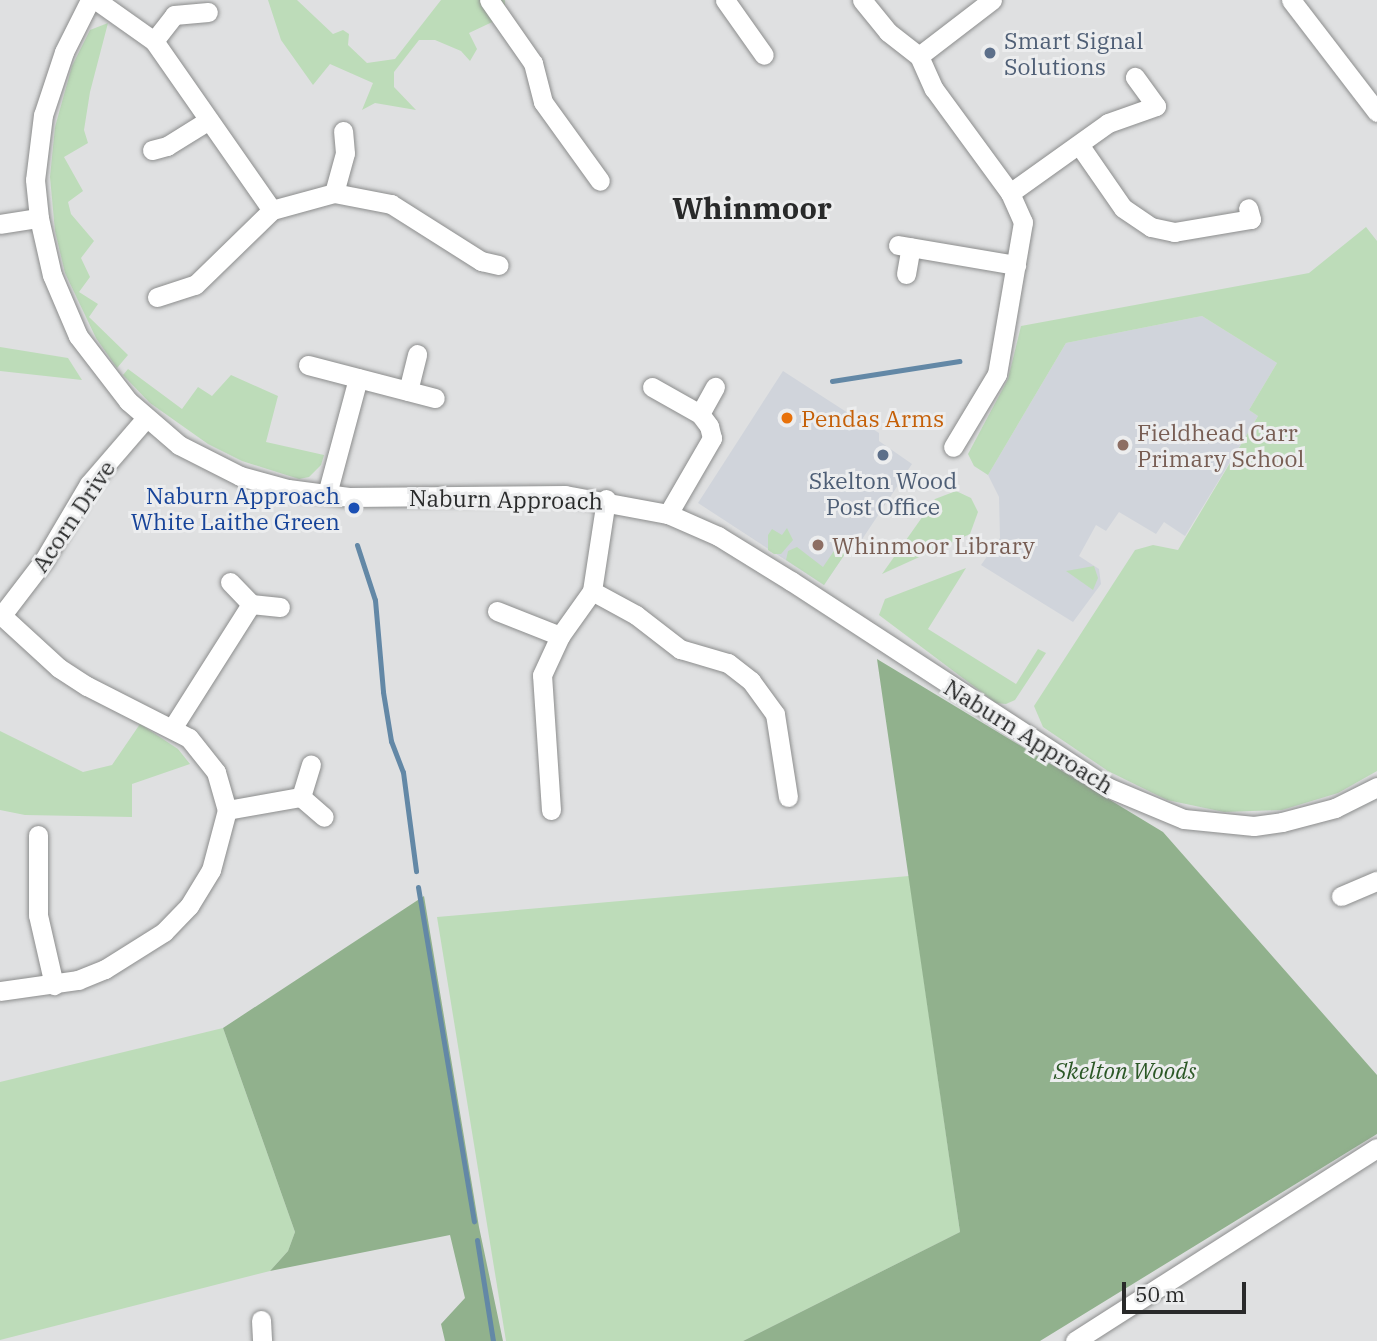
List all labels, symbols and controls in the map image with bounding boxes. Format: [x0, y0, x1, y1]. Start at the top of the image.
place label: Smart Signal Solutions [1004, 26, 1143, 80]
marker: Smart Signal Solutions [982, 45, 998, 61]
district label: Whinmoor [672, 190, 832, 226]
place label: Pendas Arms [801, 404, 944, 432]
marker: Pendas Arms [779, 410, 795, 426]
place label: Fieldhead Carr Primary School [1137, 418, 1304, 472]
marker: Fieldhead Carr Primary School [1115, 437, 1131, 453]
marker: Skelton Wood Post Office [875, 447, 891, 463]
street label: Acorn Drive [26, 455, 120, 577]
place label: Skelton Wood Post Office [809, 466, 957, 520]
place label: Naburn Approach White Laithe Green [131, 481, 340, 535]
street label: Naburn Approach [409, 484, 603, 514]
marker: Naburn Approach White Laithe Green [346, 500, 362, 516]
place label: Whinmoor Library [832, 531, 1035, 559]
marker: Whinmoor Library [810, 537, 826, 553]
street label: Naburn Approach [939, 673, 1119, 799]
park label: Skelton Woods [1054, 1056, 1196, 1084]
scale bar [1125, 1268, 1249, 1312]
text: 50 m [1135, 1280, 1185, 1308]

